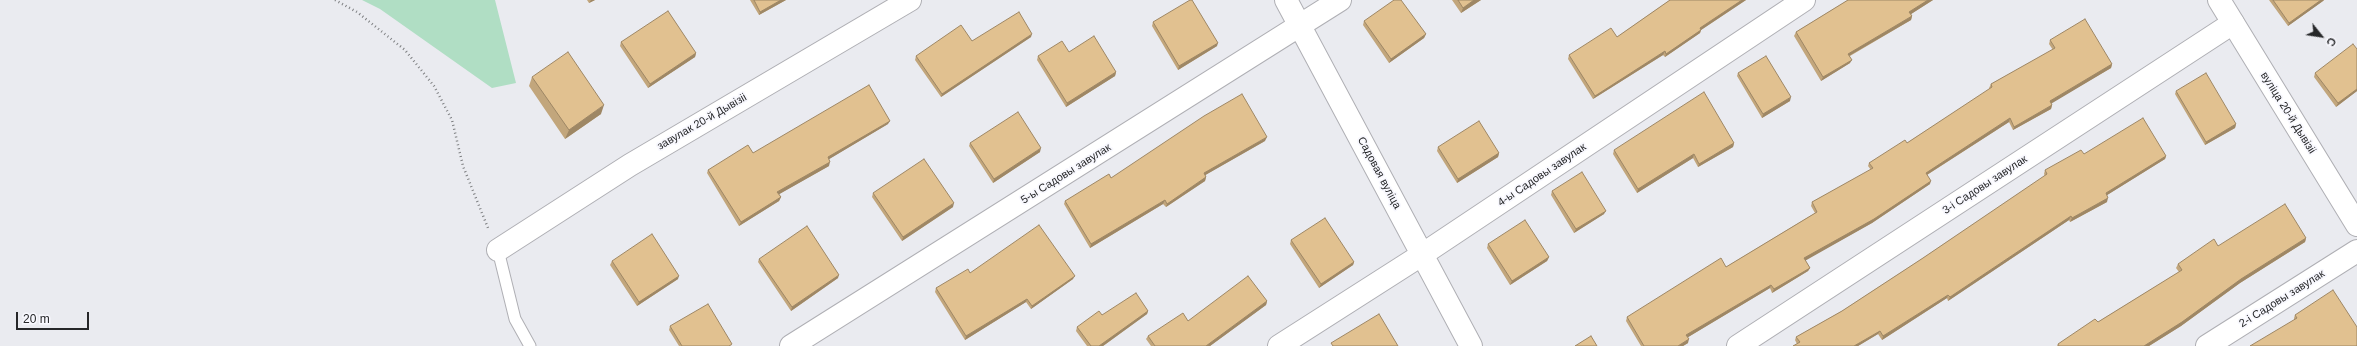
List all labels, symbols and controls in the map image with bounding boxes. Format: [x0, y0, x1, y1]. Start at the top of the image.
north arrow [2301, 16, 2341, 56]
text: С [2324, 36, 2339, 48]
street label: вуліца 20-й Дывізіі [2258, 70, 2318, 156]
street label: завулак 20-й Дывізіі [655, 91, 749, 153]
street label: Садовая вуліца [1354, 135, 1404, 211]
street label: 5-ы Садовы завулак [1019, 141, 1113, 207]
street label: 4-ы Садовы завулак [1495, 141, 1589, 209]
street label: 3-і Садовы завулак [1940, 153, 2030, 217]
street label: 2-і Садовы завулак [2237, 267, 2327, 331]
scale bar [18, 304, 91, 330]
text: 20 m [23, 312, 50, 326]

